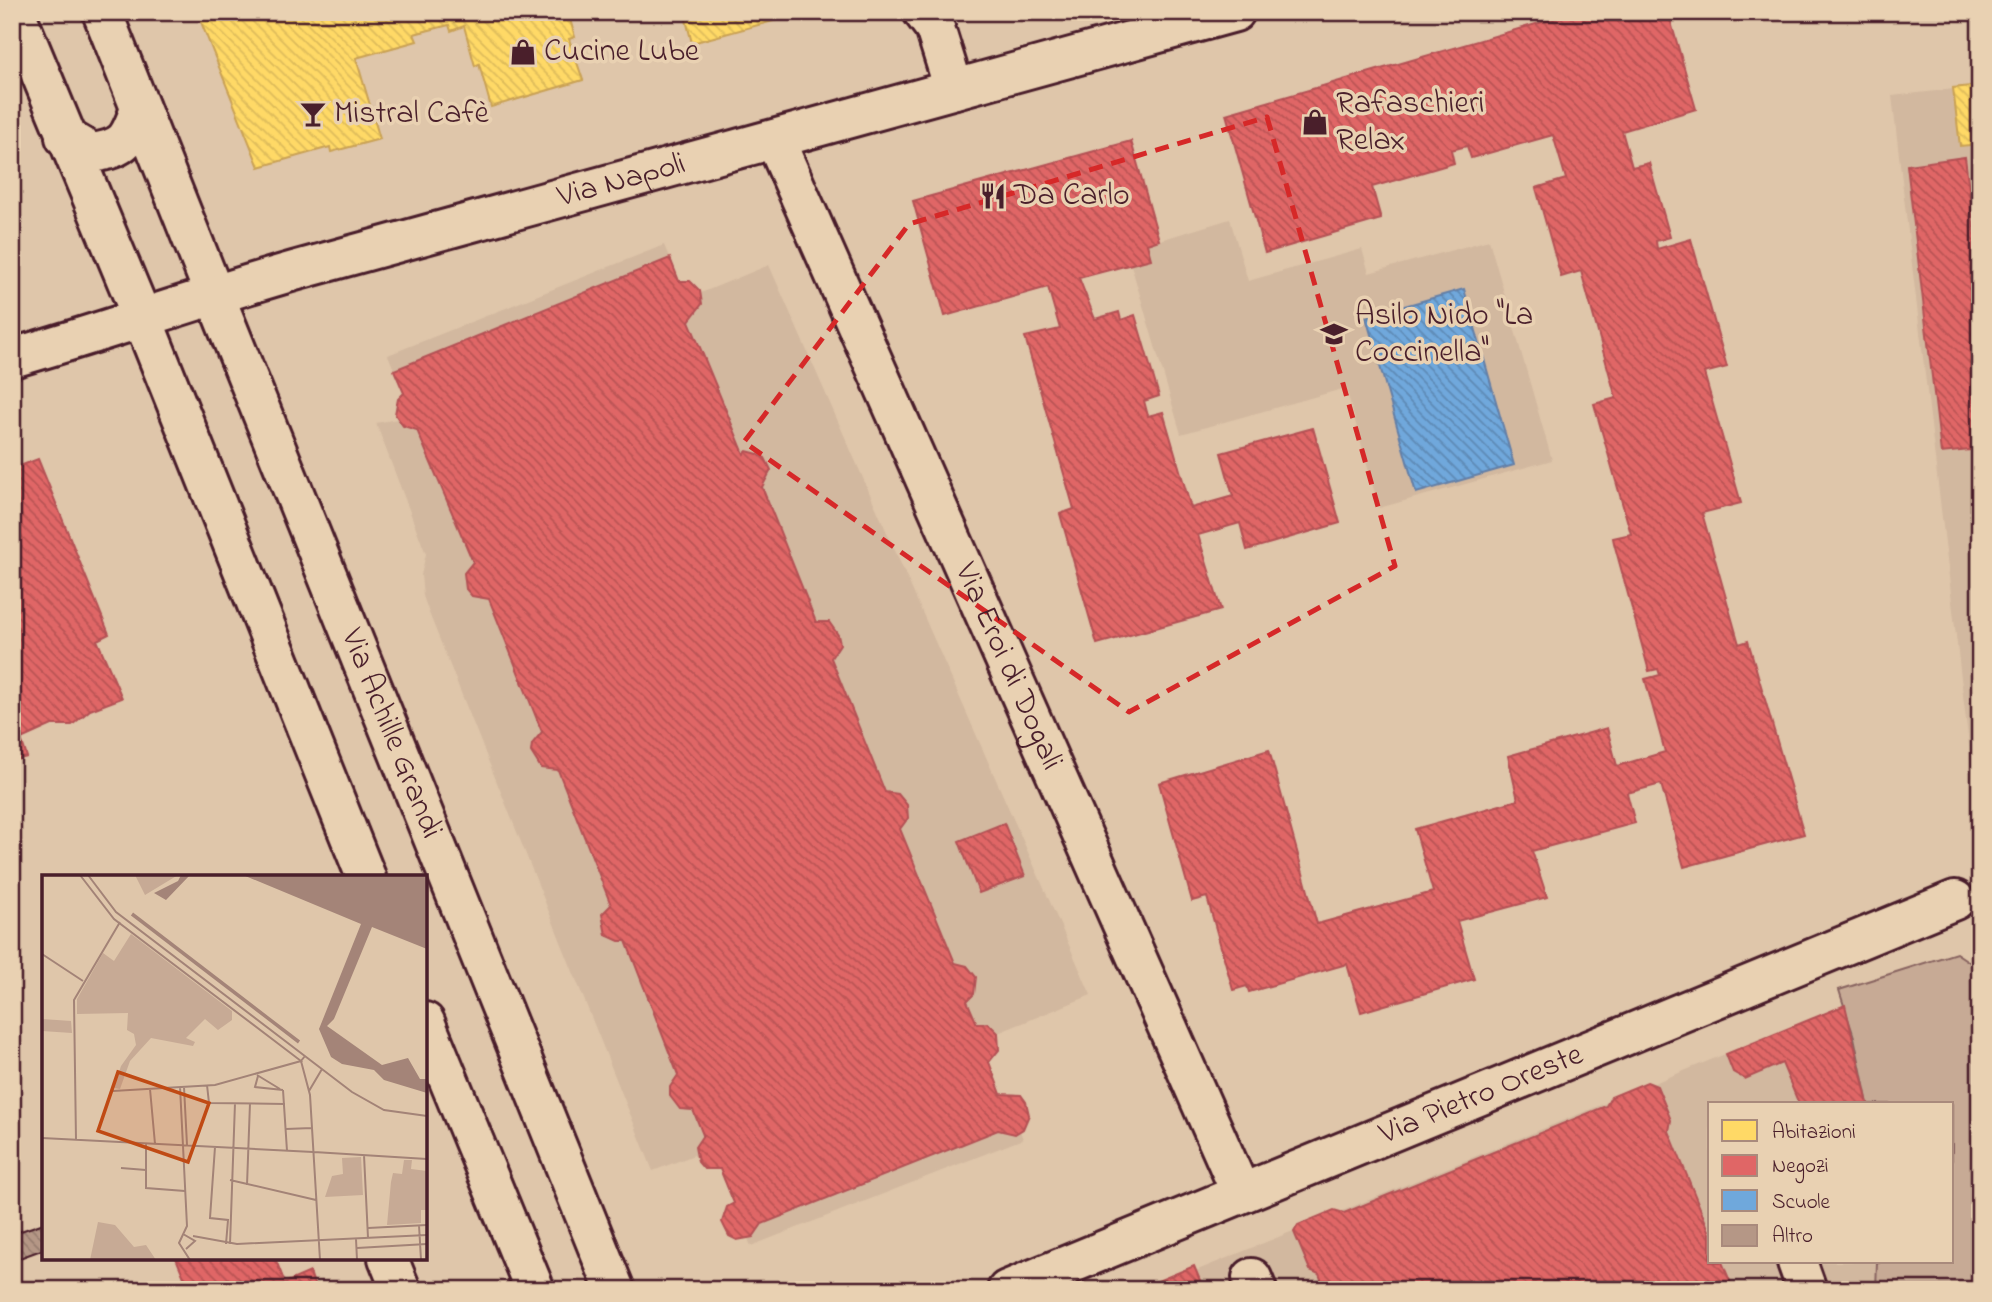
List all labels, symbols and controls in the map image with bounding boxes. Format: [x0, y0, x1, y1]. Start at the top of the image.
place label: Cucine Lube [544, 29, 700, 76]
shop icon: Cucine Lube [508, 37, 538, 67]
place label: Rafaschieri Relax [1336, 81, 1485, 165]
place label: Mistral Cafè [334, 91, 490, 138]
bar icon: Mistral Cafè [298, 99, 328, 129]
shop icon: Rafaschieri Relax [1300, 107, 1330, 137]
street label: Via Napoli [551, 141, 691, 221]
place label: Da Carlo [1013, 173, 1130, 220]
restaurant icon: Da Carlo [978, 181, 1008, 211]
place label: Asilo Nido "La Coccinella" [1355, 293, 1533, 377]
school or university icon: Asilo Nido "La Coccinella" [1319, 319, 1349, 349]
street label: Via Eroi di Dogali [941, 555, 1075, 778]
street label: Via Achille Grandi [327, 621, 454, 846]
inset map [42, 875, 427, 1260]
street label: Via Pietro Oreste [1371, 1032, 1591, 1158]
legend [1708, 1102, 1954, 1264]
text: Abitazioni [1772, 1118, 1856, 1148]
text: Negozi [1772, 1152, 1829, 1184]
text: Scuole [1772, 1188, 1831, 1218]
text: Altro [1772, 1222, 1813, 1252]

